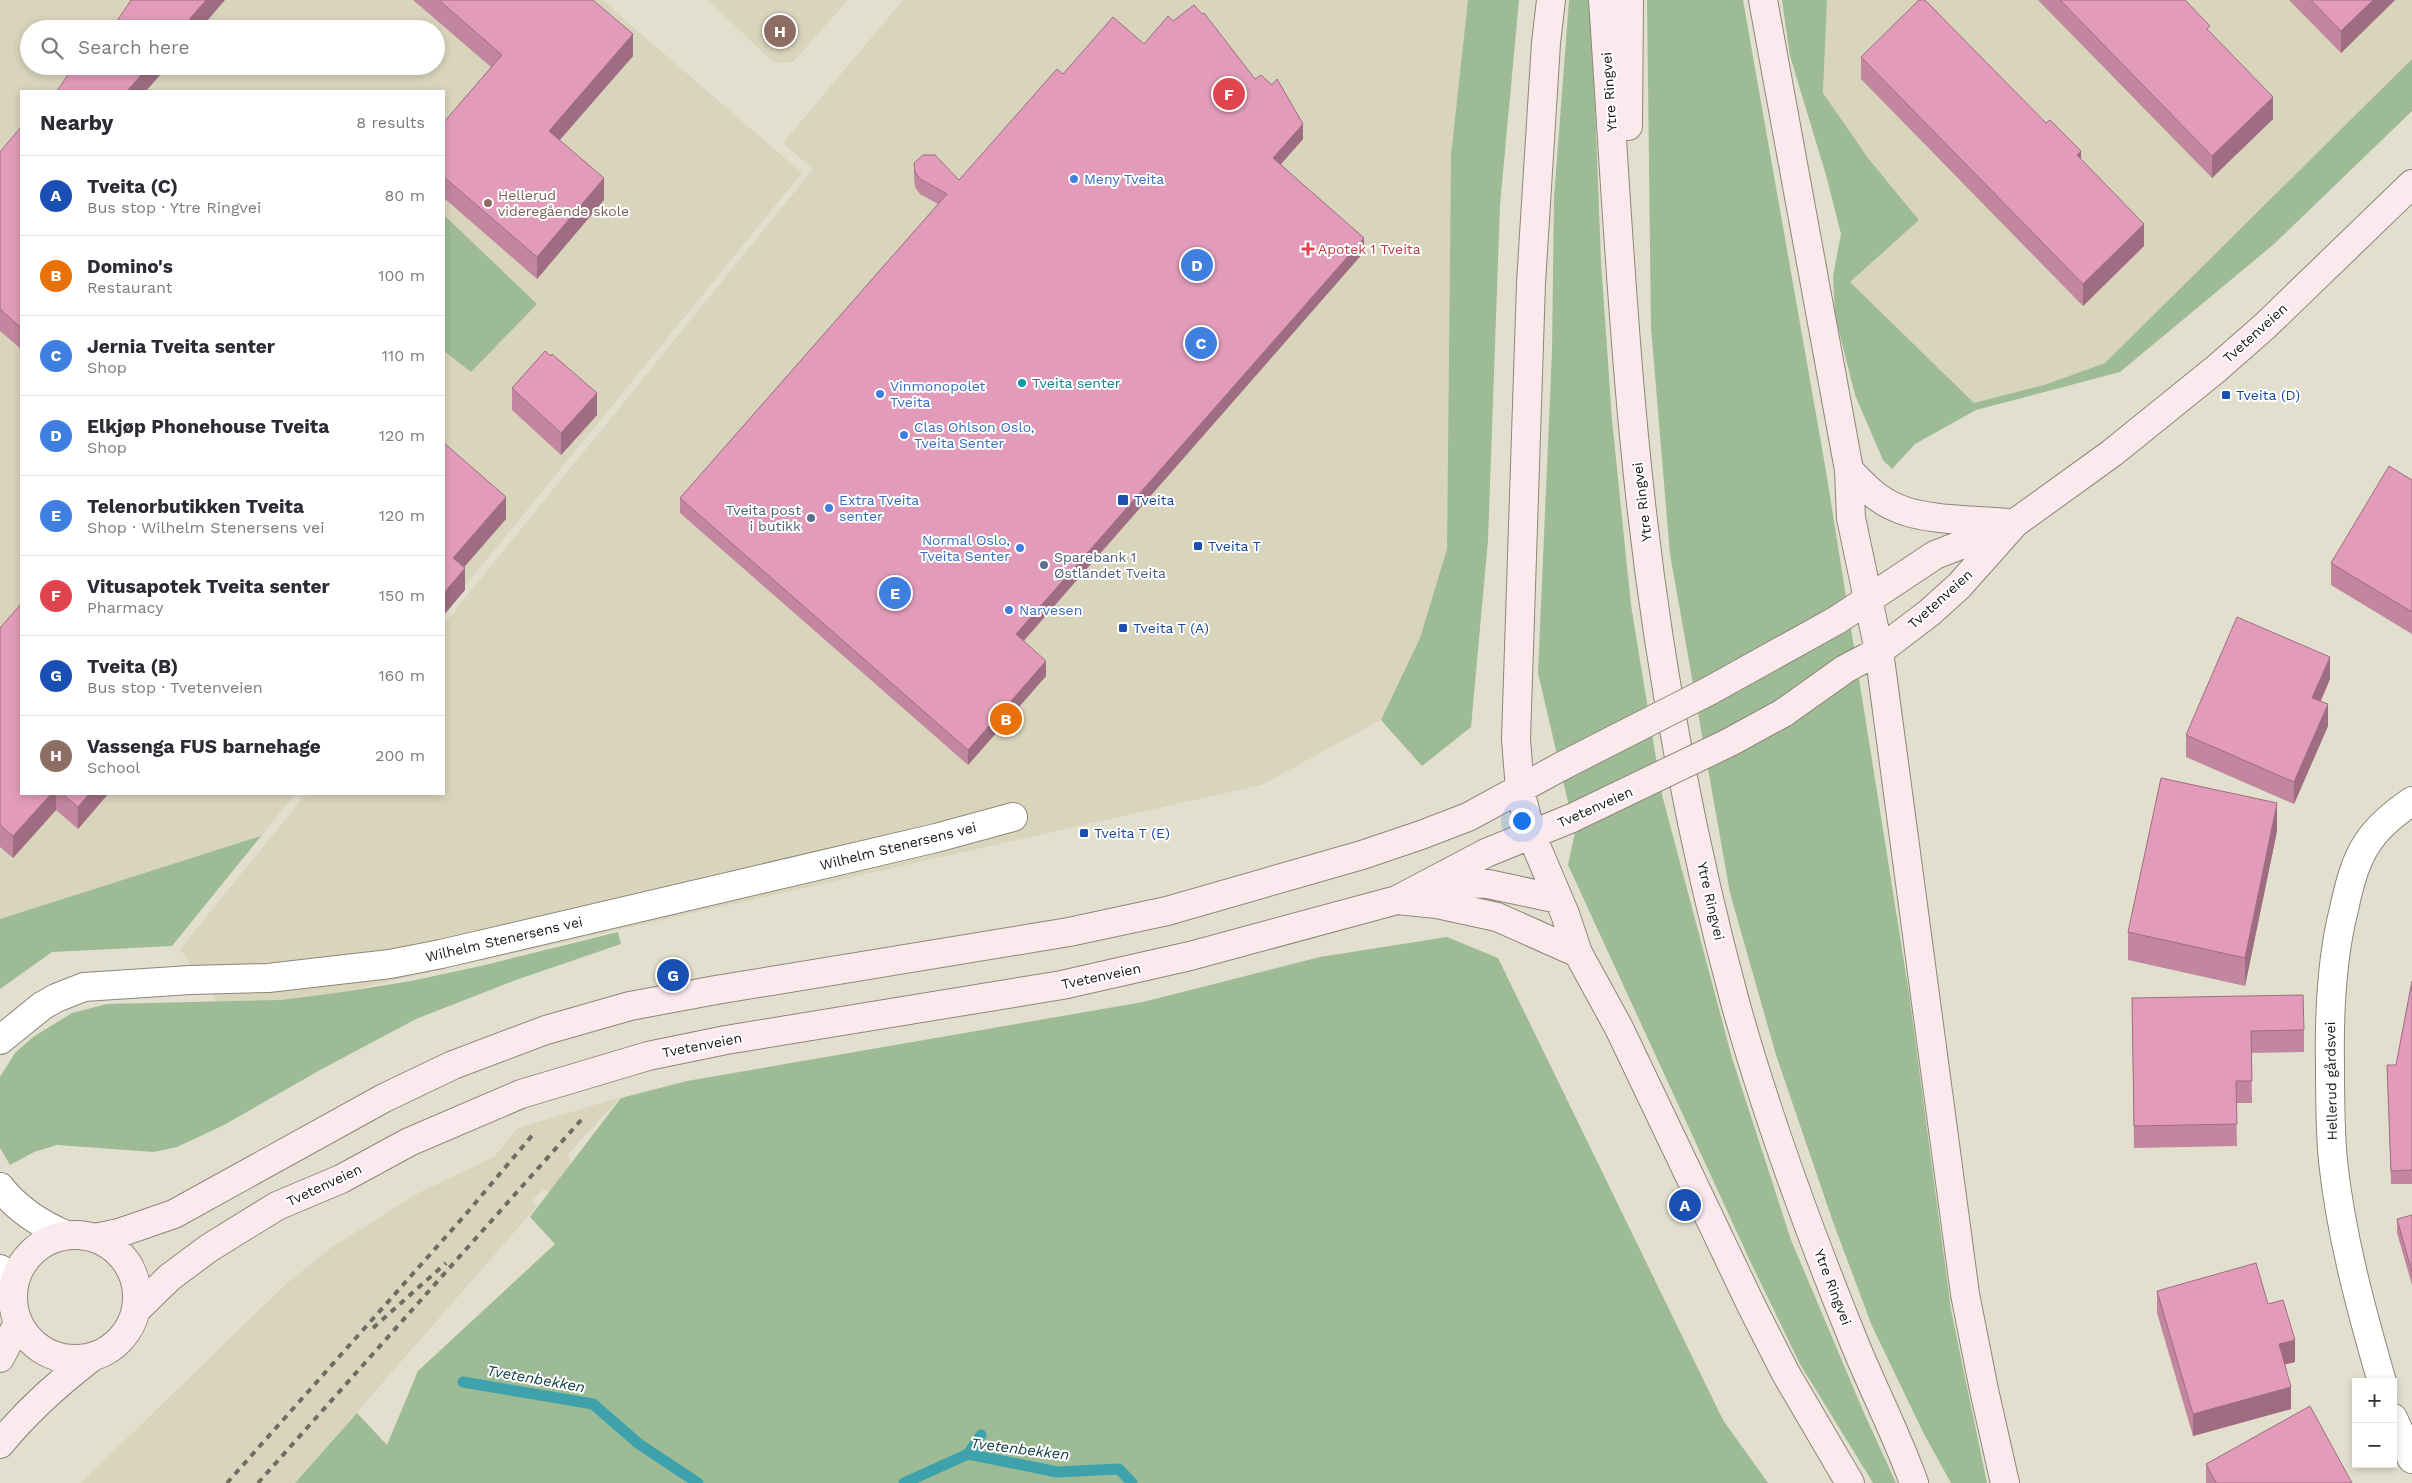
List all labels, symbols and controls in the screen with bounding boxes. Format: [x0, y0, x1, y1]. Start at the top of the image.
pin: H [764, 12, 796, 50]
search box [20, 20, 445, 75]
icon: search [38, 34, 66, 62]
text: Search here [78, 36, 189, 59]
street label: Ytre Ringvei [1598, 52, 1620, 132]
pin: F [1213, 75, 1245, 113]
text: Nearby [40, 110, 113, 135]
text: 8 results [356, 113, 425, 132]
place label: Meny Tveita [1084, 171, 1164, 187]
marker: Meny Tveita [1068, 173, 1080, 185]
text: Tveita (C) [87, 175, 178, 198]
text: A [51, 186, 61, 205]
text: 80 m [384, 186, 425, 205]
place label: Hellerud videregående skole [498, 187, 629, 219]
marker: Hellerud videregående skole [482, 197, 494, 209]
text: Bus stop · Ytre Ringvei [87, 198, 261, 217]
place label: Apotek 1 Tveita [1318, 241, 1421, 257]
marker: Apotek 1 Tveita [1302, 243, 1314, 255]
pin: D [1181, 246, 1213, 284]
text: Domino's [87, 255, 173, 278]
text: B [51, 266, 61, 285]
text: 100 m [378, 266, 425, 285]
text: Restaurant [87, 278, 173, 297]
street label: Tvetenveien [2220, 300, 2290, 366]
pin: C [1185, 324, 1217, 362]
text: Jernia Tveita senter [87, 335, 275, 358]
text: C [51, 346, 61, 365]
text: 110 m [382, 346, 425, 365]
text: Shop [87, 358, 127, 377]
place label: Tveita senter [1032, 375, 1121, 391]
marker: Tveita senter [1016, 377, 1028, 389]
place label: Vinmonopolet Tveita [890, 378, 986, 410]
place label: Tveita (D) [2236, 387, 2300, 403]
marker: Vinmonopolet Tveita [874, 388, 886, 400]
marker: Tveita (D) [2220, 389, 2232, 401]
text: Elkjøp Phonehouse Tveita [87, 415, 329, 438]
place label: Clas Ohlson Oslo, Tveita Senter [914, 419, 1035, 451]
text: D [50, 426, 62, 445]
text: 120 m [379, 426, 425, 445]
marker: Clas Ohlson Oslo, Tveita Senter [898, 429, 910, 441]
text: Shop [87, 438, 127, 457]
street label: Ytre Ringvei [1629, 461, 1655, 543]
place label: Extra Tveita senter [839, 492, 919, 524]
place label: Tveita [1134, 492, 1175, 508]
marker: Tveita [1116, 493, 1130, 507]
text: Telenorbutikken Tveita [87, 495, 304, 518]
place label: Tveita post i butikk [726, 502, 801, 534]
marker: Extra Tveita senter [823, 502, 835, 514]
text: E [51, 506, 61, 525]
text: 120 m [379, 506, 425, 525]
marker: Tveita post i butikk [805, 512, 817, 524]
text: Shop · Wilhelm Stenersens vei [87, 518, 325, 537]
place label: Normal Oslo, Tveita Senter [920, 532, 1010, 564]
place label: Tveita T [1208, 538, 1262, 554]
marker: Tveita T [1192, 540, 1204, 552]
marker: Normal Oslo, Tveita Senter [1014, 542, 1026, 554]
place label: Sparebank 1 Østlandet Tveita [1054, 549, 1166, 581]
marker: Sparebank 1 Østlandet Tveita [1038, 559, 1050, 571]
street label: Tvetenveien [1905, 566, 1975, 632]
pin: E [879, 574, 911, 612]
text: Vitusapotek Tveita senter [87, 575, 330, 598]
text: F [51, 586, 61, 605]
text: 150 m [379, 586, 425, 605]
text: Pharmacy [87, 598, 163, 617]
place label: Narvesen [1019, 602, 1082, 618]
marker: Narvesen [1003, 604, 1015, 616]
place label: Tveita T (A) [1133, 620, 1209, 636]
marker: Tveita T (A) [1117, 622, 1129, 634]
text: Tveita (B) [87, 655, 178, 678]
text: G [50, 666, 62, 685]
text: 160 m [378, 666, 425, 685]
text: Bus stop · Tvetenveien [87, 678, 263, 697]
pin: B [990, 700, 1022, 738]
text: Vassenga FUS barnehage [87, 735, 321, 758]
text: H [50, 746, 62, 765]
text: 200 m [375, 746, 425, 765]
text: School [87, 758, 140, 777]
street label: Tvetenveien [1555, 783, 1635, 831]
your location [1509, 808, 1535, 834]
street label: Wilhelm Stenersens vei [818, 819, 978, 873]
place label: Tveita T (E) [1094, 825, 1170, 841]
marker: Tveita T (E) [1078, 827, 1090, 839]
street label: Ytre Ringvei [1694, 860, 1728, 942]
street label: Wilhelm Stenersens vei [424, 913, 584, 965]
pin: G [657, 956, 689, 994]
street label: Tvetenveien [1060, 960, 1142, 992]
street label: Hellerud gårdsvei [2322, 1022, 2340, 1140]
street label: Tvetenveien [661, 1029, 743, 1061]
street label: Tvetenveien [284, 1161, 364, 1209]
pin: A [1669, 1186, 1701, 1224]
street label: Ytre Ringvei [1811, 1247, 1855, 1327]
water label: Tvetenbekken [486, 1362, 586, 1396]
map controls [2352, 1378, 2397, 1468]
button: + [2352, 1378, 2397, 1423]
button: − [2352, 1423, 2397, 1468]
water label: Tvetenbekken [970, 1434, 1070, 1464]

